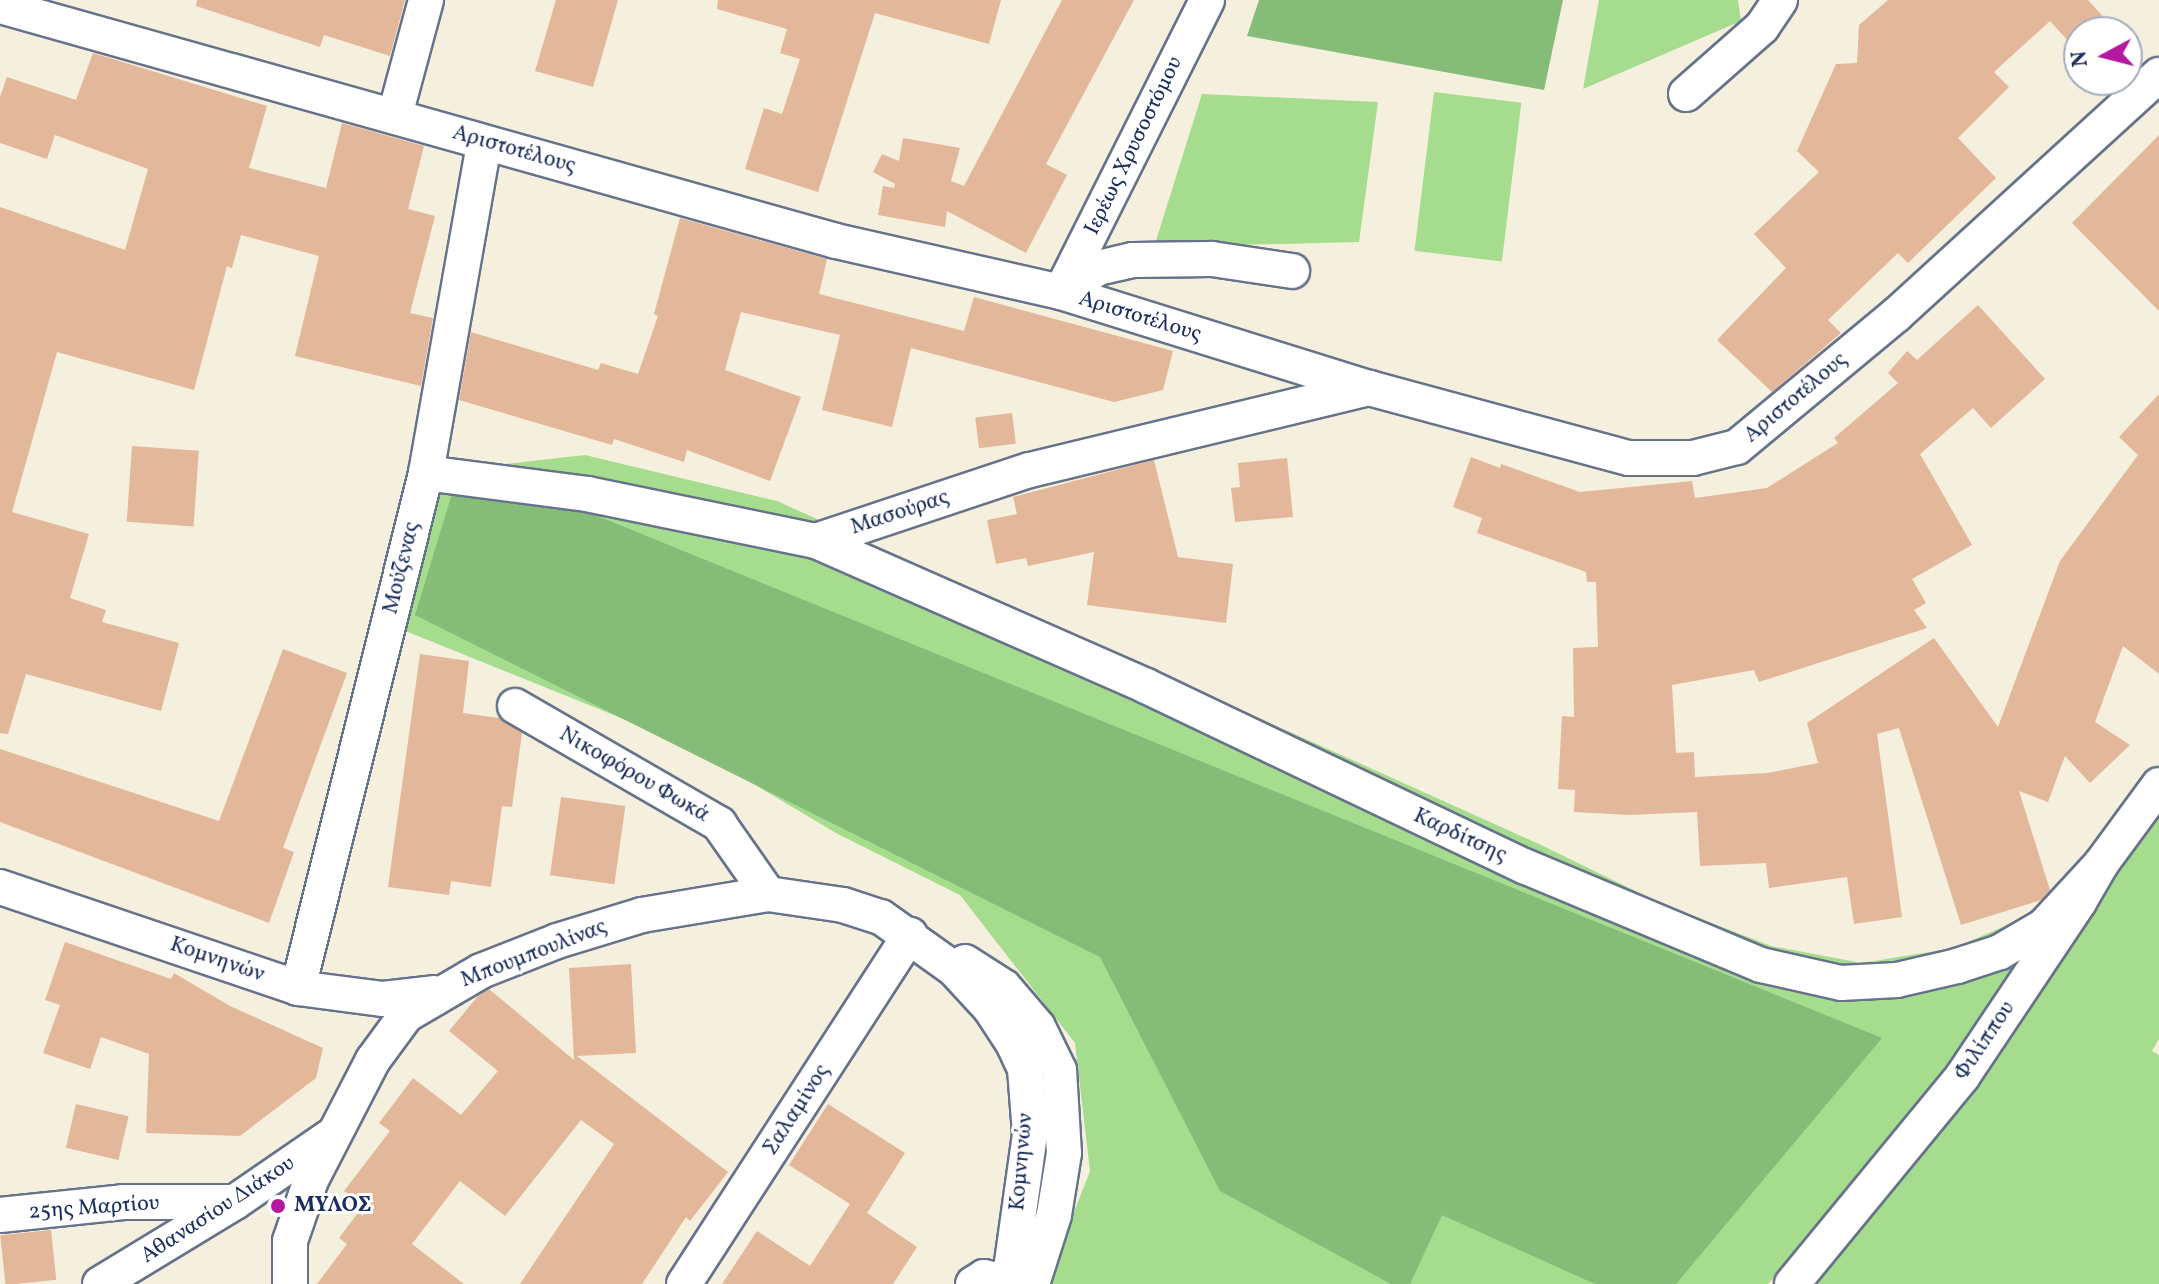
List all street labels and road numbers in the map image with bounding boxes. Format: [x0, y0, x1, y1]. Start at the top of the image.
street label: Ιερέως Χρυσοστόμου [1079, 52, 1189, 240]
street label: Αριστοτέλους [449, 120, 579, 180]
street label: Αριστοτέλους [1075, 286, 1205, 348]
street label: Αριστοτέλους [1739, 347, 1853, 449]
street label: Μασούρας [847, 485, 953, 541]
street label: Μούζενας [378, 519, 426, 617]
street label: Νικοφόρου Φωκά [554, 721, 714, 829]
street label: Καρδίτσης [1409, 803, 1511, 869]
street label: Μπουμπουλίνας [457, 914, 611, 994]
street label: Κομνηνών [166, 932, 268, 988]
street label: Φιλίππου [1949, 996, 2021, 1086]
street label: Σαλαμίνος [758, 1060, 836, 1160]
street label: Κομνηνών [1005, 1112, 1039, 1212]
street label: Αθανασίου Διάκου [136, 1150, 300, 1270]
street label: 25ης Μαρτίου [28, 1190, 160, 1226]

